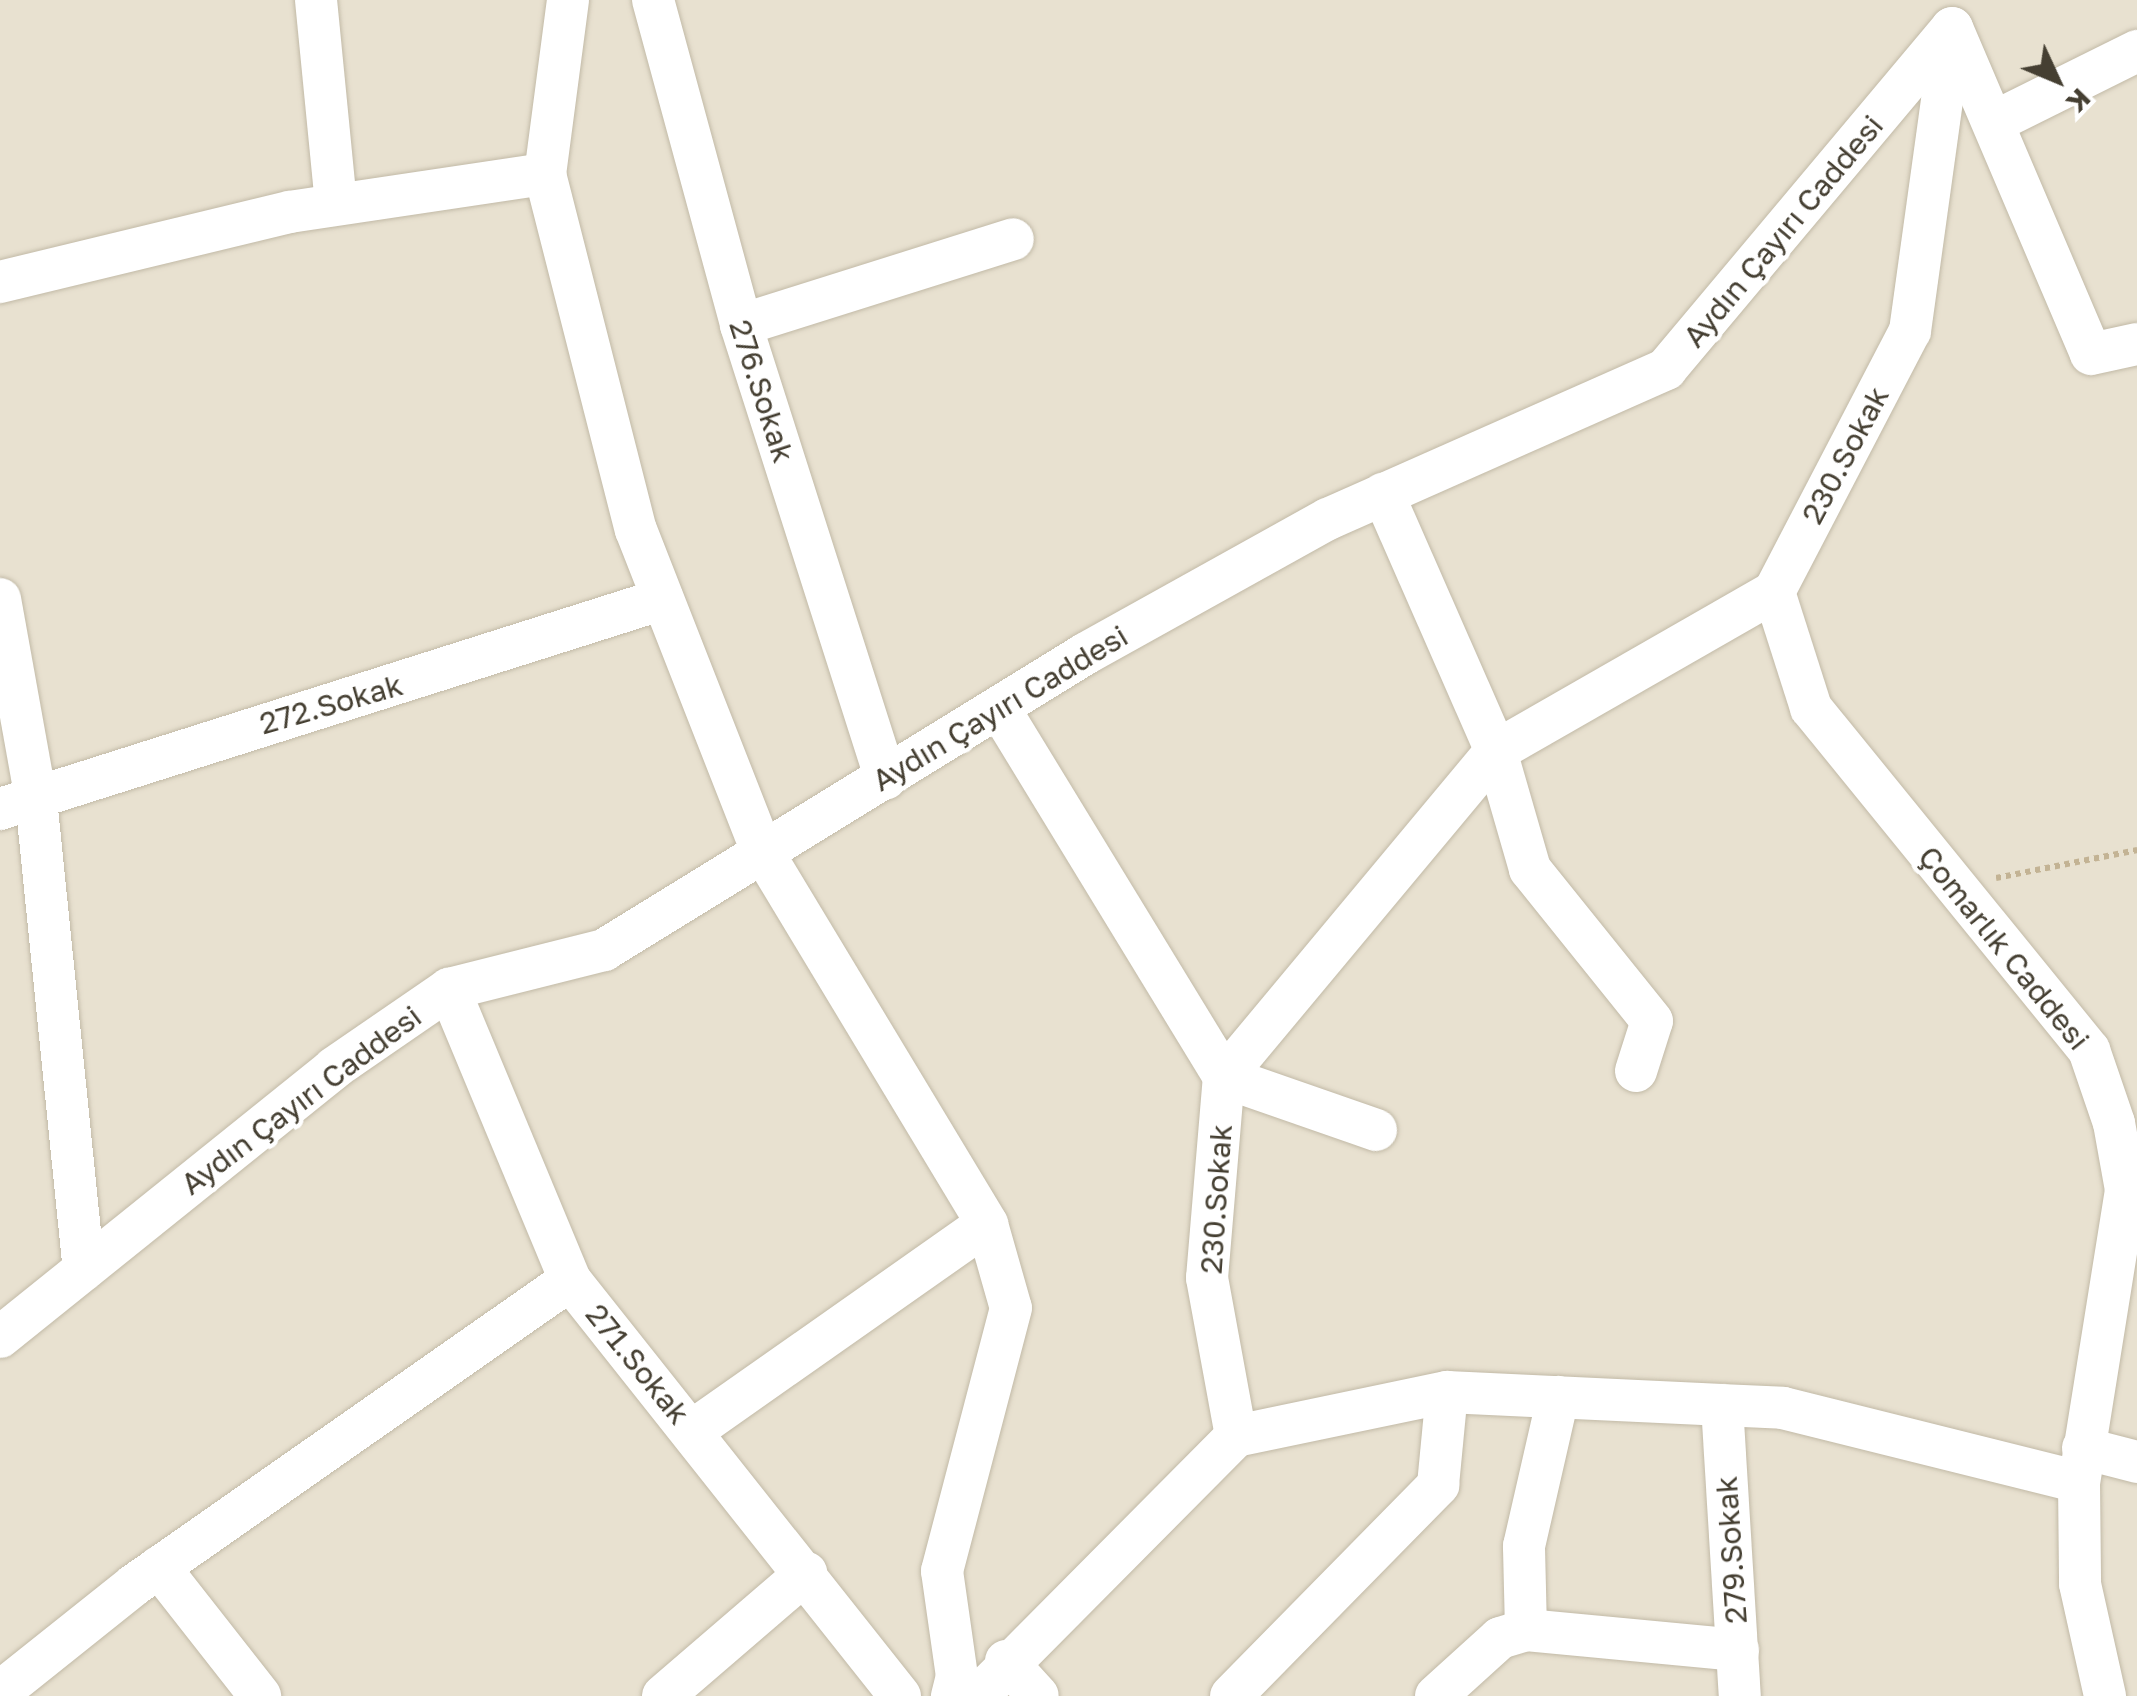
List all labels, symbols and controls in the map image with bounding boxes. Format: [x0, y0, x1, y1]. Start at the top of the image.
north arrow [2007, 30, 2107, 130]
text: K [2060, 82, 2098, 120]
street label: Aydın Çayırı Caddesi [1676, 108, 1890, 354]
street label: 276.Sokak [722, 315, 802, 467]
street label: 230.Sokak [1794, 380, 1896, 530]
street label: Aydın Çayırı Caddesi [866, 618, 1134, 798]
street label: 272.Sokak [255, 666, 407, 742]
street label: Çomarlık Caddesi [1911, 839, 2097, 1057]
street label: Aydın Çayırı Caddesi [174, 998, 428, 1202]
street label: 230.Sokak [1193, 1123, 1239, 1275]
street label: 271.Sokak [579, 1297, 697, 1431]
street label: 279.Sokak [1708, 1475, 1754, 1625]

